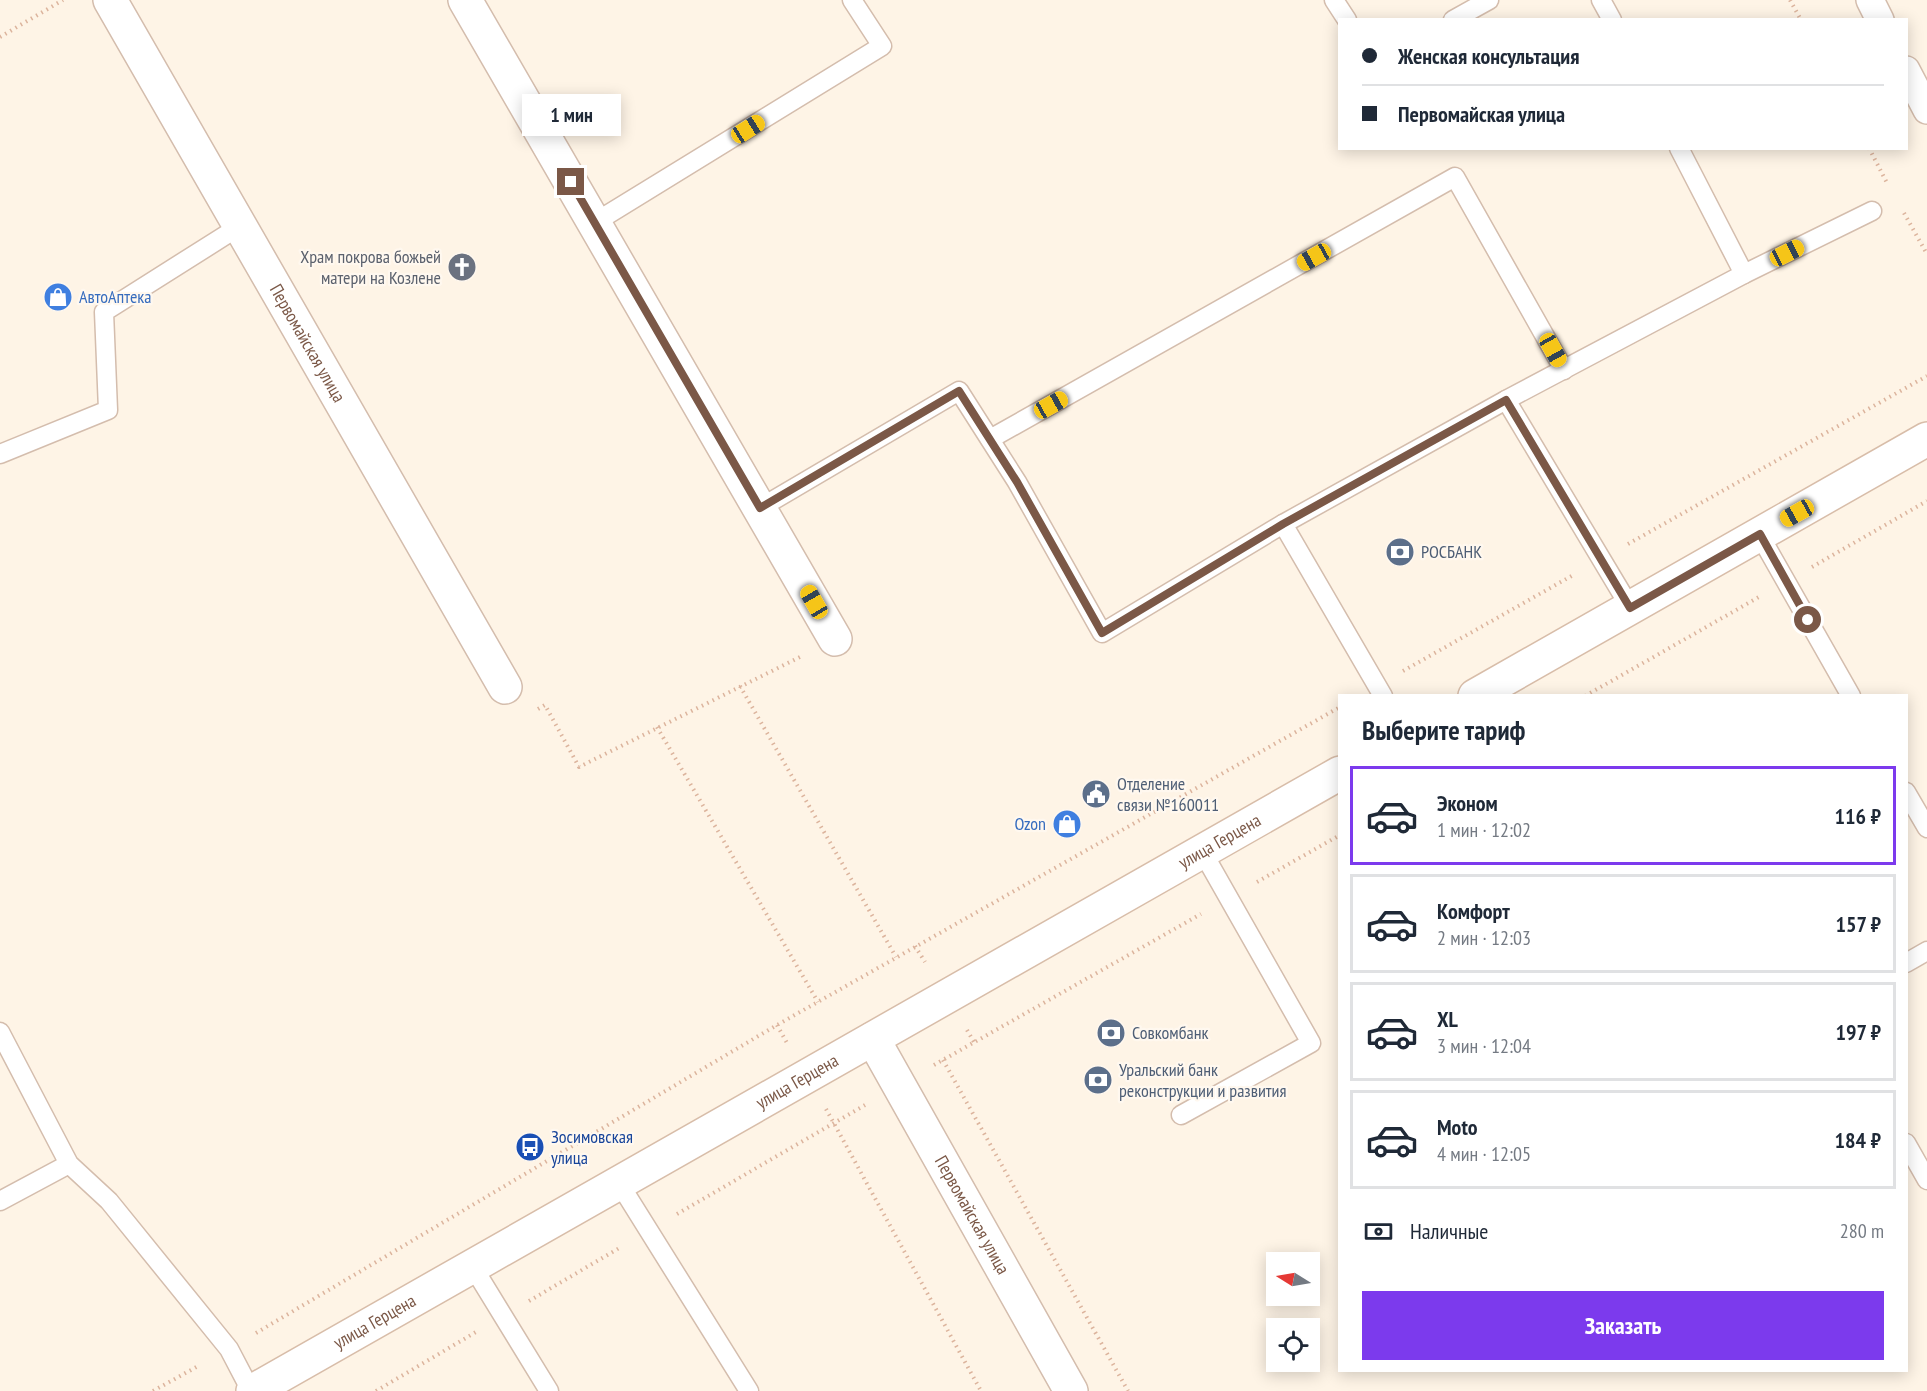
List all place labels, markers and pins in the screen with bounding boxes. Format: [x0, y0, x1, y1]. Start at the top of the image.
place label: Храм покрова божьей матери на Козлене [300, 245, 441, 289]
church icon: Храм покрова божьей матери на Козлене [446, 251, 478, 283]
shop icon: АвтоАптека [42, 281, 74, 313]
place label: АвтоАптека [79, 285, 152, 308]
bank icon: РОСБАНК [1384, 536, 1416, 568]
place label: РОСБАНК [1421, 540, 1482, 563]
place label: Отделение связи №160011 [1117, 772, 1219, 816]
public building icon: Отделение связи №160011 [1080, 778, 1112, 810]
shop icon: Ozon [1051, 808, 1083, 840]
place label: Ozon [1014, 812, 1046, 835]
bank icon: Совкомбанк [1095, 1017, 1127, 1049]
place label: Совкомбанк [1132, 1021, 1209, 1044]
place label: Уральский банк реконструкции и развития [1119, 1058, 1287, 1102]
bank icon: Уральский банк реконструкции и развития [1082, 1064, 1114, 1096]
place label: Зосимовская улица [551, 1125, 633, 1169]
bus stop icon: Зосимовская улица [514, 1131, 546, 1163]

